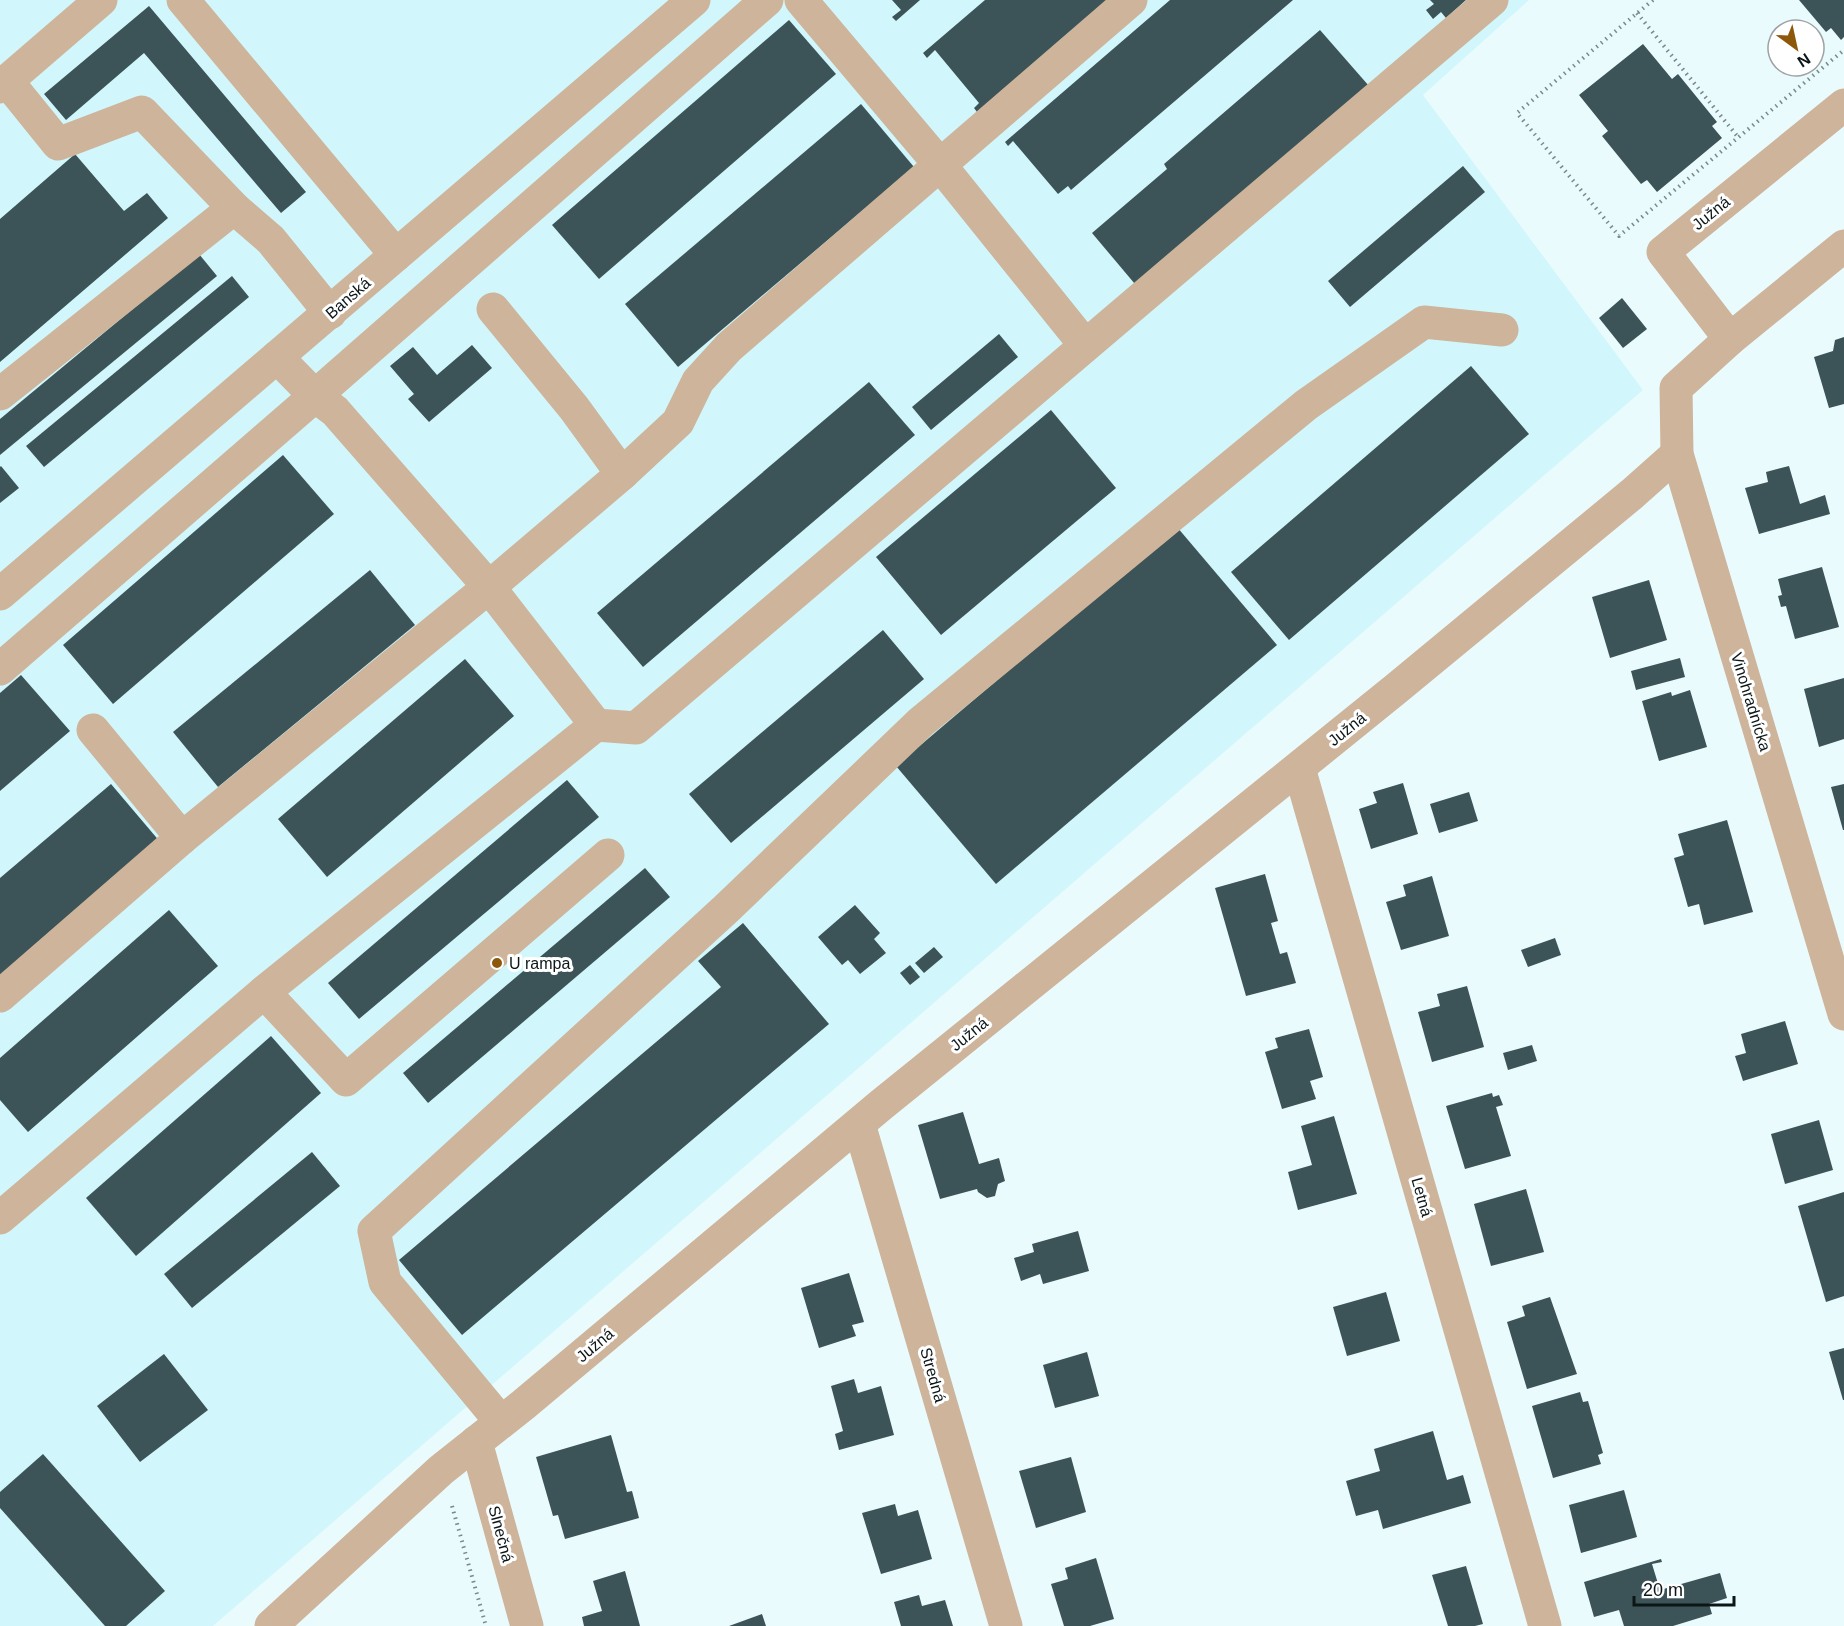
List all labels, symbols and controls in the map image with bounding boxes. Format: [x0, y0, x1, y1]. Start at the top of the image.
north arrow [1766, 18, 1826, 78]
text: N [1794, 50, 1813, 70]
street label: Južná [1689, 193, 1733, 233]
street label: Banská [322, 274, 374, 322]
street label: Vinohradnícka [1728, 651, 1774, 753]
street label: Južná [1325, 709, 1369, 749]
place label: U rampa [509, 955, 570, 972]
marker: U rampa [490, 956, 504, 970]
street label: Južná [947, 1014, 991, 1054]
street label: Letná [1408, 1175, 1436, 1219]
street label: Južná [573, 1325, 617, 1365]
street label: Stredná [917, 1346, 949, 1404]
street label: Slnečná [485, 1504, 517, 1564]
scale bar [1634, 1569, 1734, 1607]
text: 20 m [1643, 1580, 1683, 1600]

